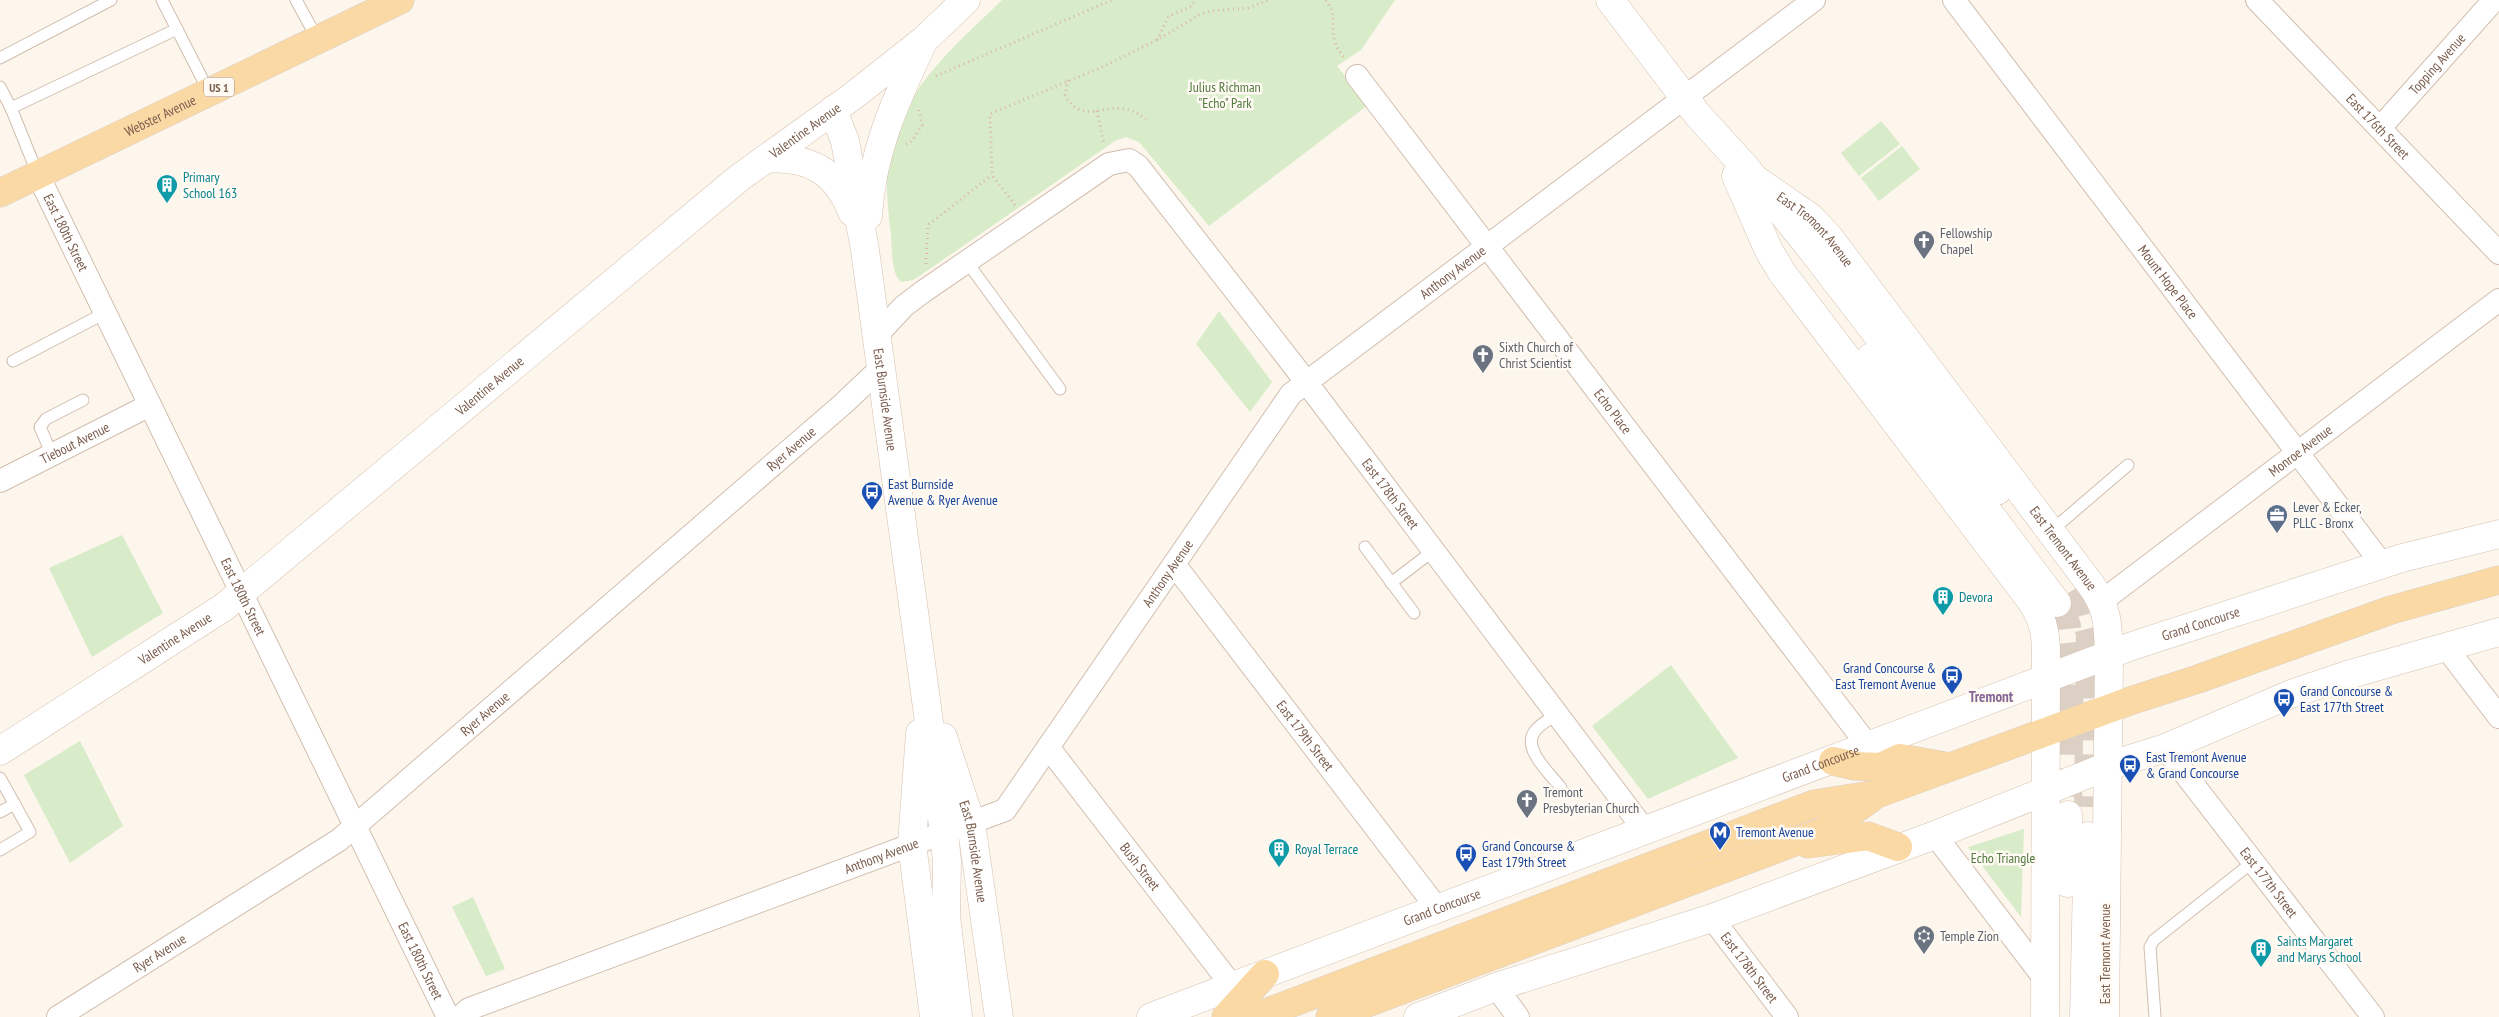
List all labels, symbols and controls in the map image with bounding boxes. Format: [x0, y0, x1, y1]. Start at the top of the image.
street label: Topping Avenue [2405, 29, 2469, 98]
road number: US 1 [204, 77, 234, 96]
park label: Julius Richman "Echo" Park [1188, 78, 1261, 112]
street label: East 176th Street [2342, 90, 2414, 163]
street label: Webster Avenue [122, 91, 199, 140]
street label: Valentine Avenue [765, 99, 844, 163]
place label: Primary School 163 [183, 168, 237, 202]
building icon: Primary School 163 [155, 173, 179, 204]
street label: East Tremont Avenue [1773, 188, 1857, 271]
street label: East 180th Street [40, 191, 93, 274]
place label: Fellowship Chapel [1940, 224, 1992, 258]
church icon: Fellowship Chapel [1912, 229, 1936, 260]
street label: Anthony Avenue [1416, 241, 1489, 303]
street label: Mount Hope Place [2134, 241, 2202, 323]
place label: Sixth Church of Christ Scientist [1499, 338, 1573, 372]
church icon: Sixth Church of Christ Scientist [1471, 343, 1495, 374]
street label: East Burnside Avenue [869, 347, 901, 452]
street label: Valentine Avenue [451, 352, 528, 420]
street label: Echo Place [1590, 385, 1636, 438]
street label: Tiebout Avenue [37, 418, 113, 468]
street label: Monroe Avenue [2265, 421, 2336, 480]
street label: Ryer Avenue [763, 422, 820, 475]
street label: East 178th Street [1358, 455, 1423, 533]
place label: East Burnside Avenue & Ryer Avenue [888, 475, 998, 509]
bus stop icon: East Burnside Avenue & Ryer Avenue [860, 480, 884, 511]
place label: Lever & Ecker, PLLC - Bronx [2293, 498, 2362, 532]
street label: East Tremont Avenue [2026, 503, 2101, 594]
office icon: Lever & Ecker, PLLC - Bronx [2265, 503, 2289, 534]
street label: Anthony Avenue [1138, 536, 1197, 611]
street label: East 180th Street [217, 555, 270, 639]
building icon: Devora [1931, 585, 1955, 616]
place label: Devora [1959, 588, 1993, 606]
street label: Grand Concourse [2159, 602, 2242, 645]
street label: Valentine Avenue [134, 608, 215, 669]
place label: Grand Concourse & East Tremont Avenue [1835, 659, 1936, 693]
bus stop icon: Grand Concourse & East Tremont Avenue [1940, 664, 1964, 695]
place label: Grand Concourse & East 177th Street [2300, 682, 2393, 716]
street label: Ryer Avenue [457, 687, 513, 740]
district label: Tremont [1969, 687, 2014, 706]
bus stop icon: Grand Concourse & East 177th Street [2272, 687, 2296, 718]
street label: East 179th Street [1272, 697, 1338, 775]
street label: Grand Concourse [1780, 741, 1862, 786]
place label: East Tremont Avenue & Grand Concourse [2146, 748, 2247, 782]
bus stop icon: East Tremont Avenue & Grand Concourse [2118, 753, 2142, 784]
place label: Tremont Presbyterian Church [1543, 783, 1639, 817]
church icon: Tremont Presbyterian Church [1515, 788, 1539, 819]
street label: East Burnside Avenue [955, 798, 991, 904]
metro station icon: Tremont Avenue [1708, 820, 1732, 851]
place label: Tremont Avenue [1736, 823, 1814, 841]
street label: Anthony Avenue [842, 834, 921, 878]
building icon: Royal Terrace [1267, 837, 1291, 868]
place label: Grand Concourse & East 179th Street [1482, 837, 1575, 871]
street label: Bush Street [1116, 839, 1164, 894]
place label: Royal Terrace [1295, 840, 1358, 858]
bus stop icon: Grand Concourse & East 179th Street [1454, 842, 1478, 873]
street label: East 177th Street [2236, 844, 2302, 921]
park label: Echo Triangle [1971, 849, 2036, 867]
street label: Grand Concourse [1401, 884, 1483, 930]
street label: East Tremont Avenue [2096, 903, 2114, 1004]
street label: East 180th Street [394, 919, 447, 1003]
synagogue icon: Temple Zion [1912, 924, 1936, 955]
place label: Temple Zion [1940, 927, 1999, 945]
street label: East 178th Street [1717, 928, 1782, 1007]
street label: Ryer Avenue [130, 930, 190, 976]
place label: Saints Margaret and Marys School [2277, 932, 2362, 966]
building icon: Saints Margaret and Marys School [2249, 937, 2273, 968]

